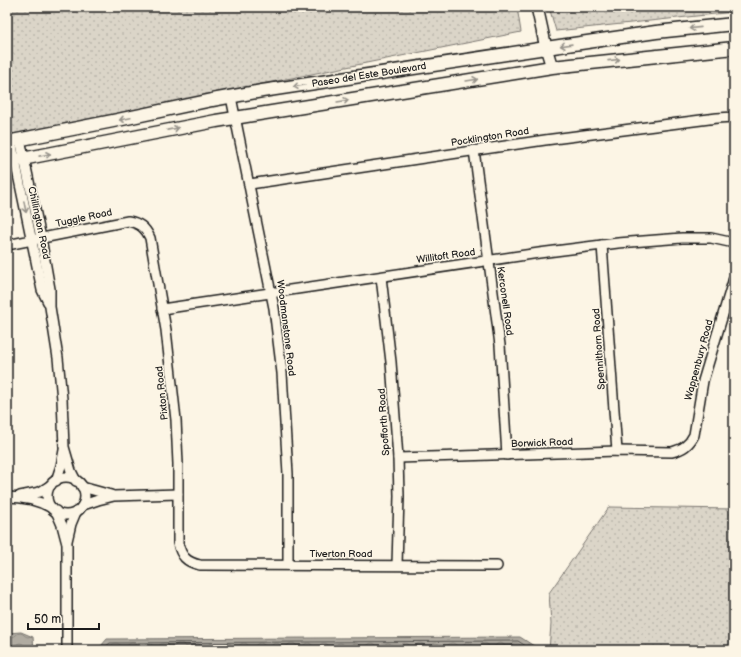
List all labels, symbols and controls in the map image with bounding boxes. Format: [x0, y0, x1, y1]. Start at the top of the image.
one-way arrow [689, 25, 702, 32]
one-way arrow [560, 41, 573, 49]
one-way arrow [607, 57, 620, 64]
street label: Paseo del Este Boulevard [311, 60, 427, 90]
one-way arrow [465, 76, 478, 84]
one-way arrow [293, 82, 306, 90]
one-way arrow [337, 97, 350, 105]
one-way arrow [118, 115, 131, 123]
one-way arrow [166, 125, 179, 133]
street label: Pocklington Road [450, 125, 530, 149]
one-way arrow [38, 150, 51, 158]
street label: Chillington Road [25, 185, 53, 261]
one-way arrow [21, 200, 29, 213]
street label: Tuggle Road [55, 206, 114, 230]
street label: Willitoft Road [416, 246, 476, 266]
street label: Kerconell Road [494, 266, 516, 337]
street label: Woodmanstone Road [274, 279, 298, 377]
street label: Spennithorn Road [590, 308, 608, 390]
street label: Wappenbury Road [682, 318, 716, 402]
street label: Pixton Road [153, 365, 171, 421]
street label: Spofforth Road [376, 388, 392, 456]
street label: Borwick Road [511, 436, 574, 450]
street label: Tiverton Road [310, 548, 373, 560]
scale bar [28, 605, 99, 631]
text: 50 m [34, 612, 61, 627]

